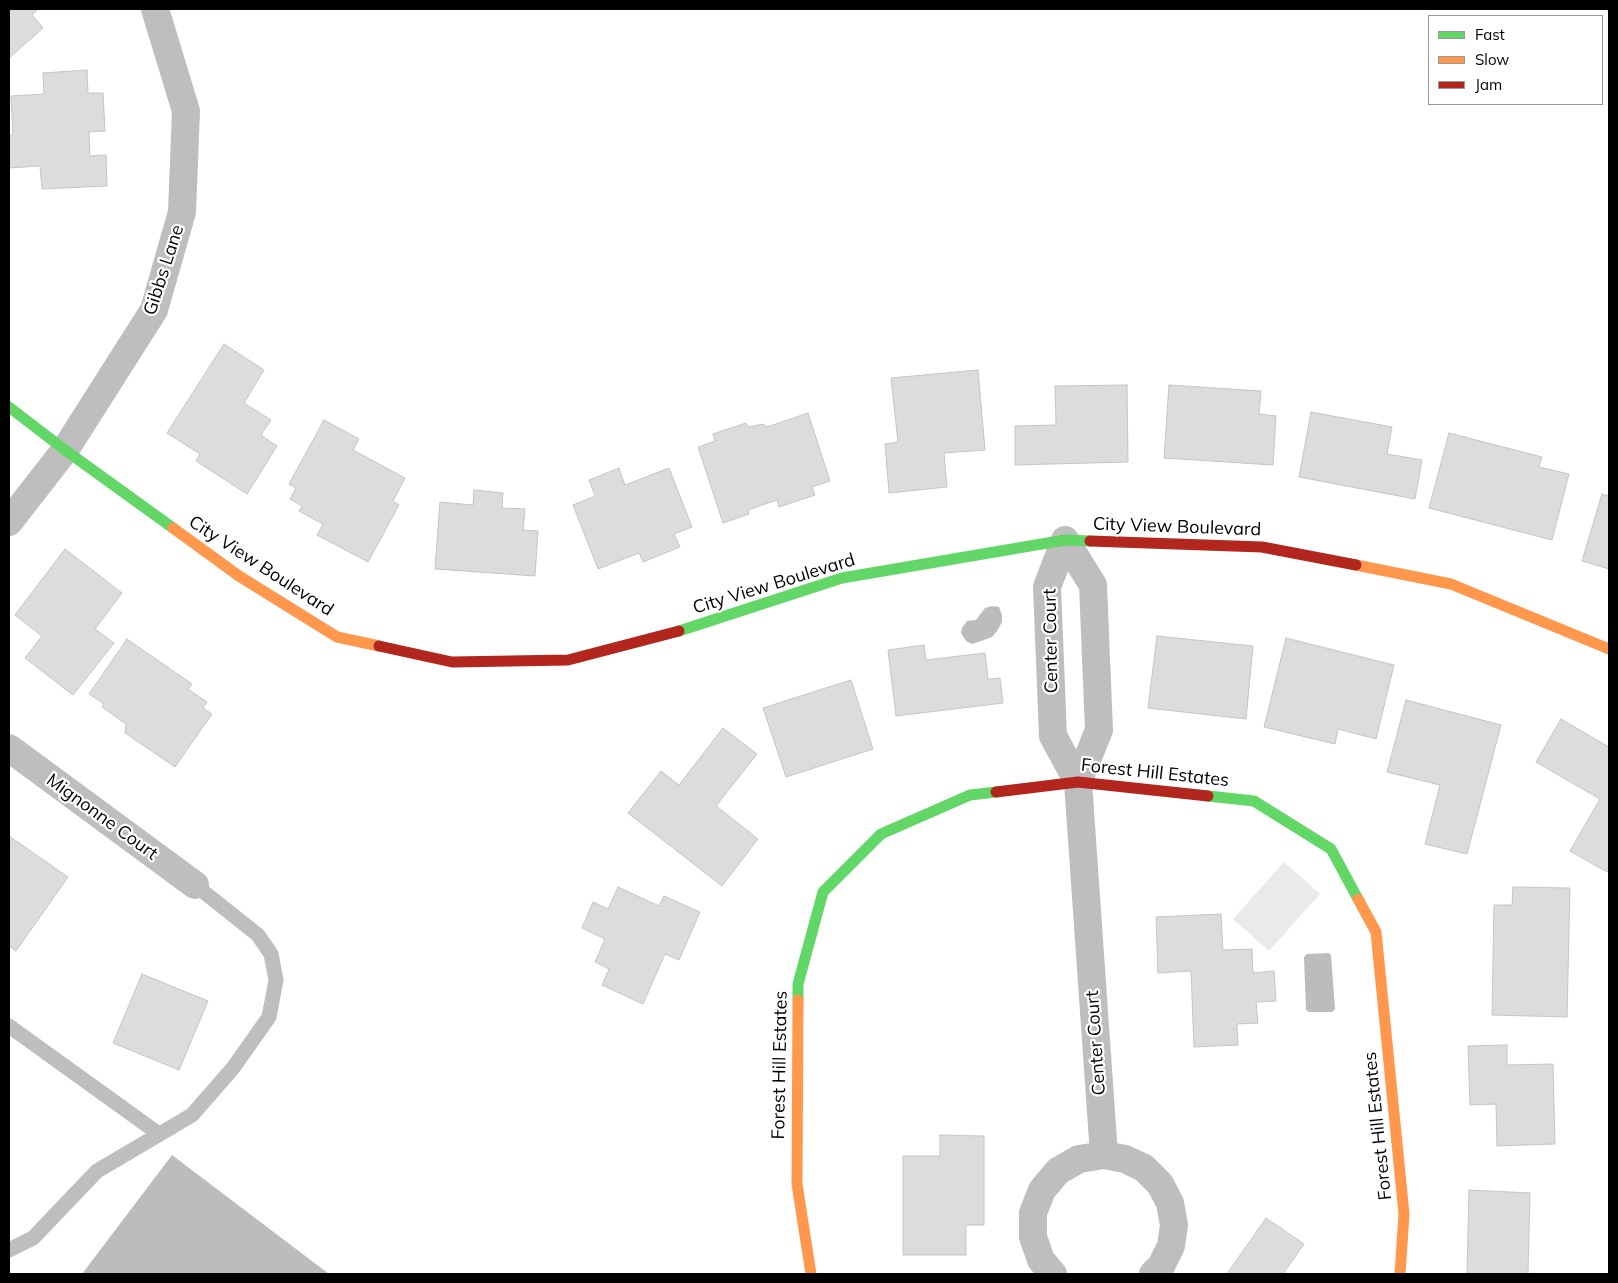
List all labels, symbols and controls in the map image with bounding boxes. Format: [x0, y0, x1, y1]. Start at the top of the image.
legend [1428, 15, 1603, 105]
text: Fast [1475, 25, 1505, 44]
text: Slow [1475, 50, 1509, 69]
text: Jam [1475, 75, 1502, 94]
street label: Gibbs Lane [139, 222, 189, 318]
street label: City View Boulevard [185, 511, 337, 621]
street label: City View Boulevard [1092, 513, 1262, 541]
street label: City View Boulevard [690, 549, 858, 619]
street label: Center Court [1039, 588, 1063, 694]
street label: Forest Hill Estates [1080, 754, 1230, 792]
street label: Mignonne Court [42, 769, 162, 865]
street label: Forest Hill Estates [768, 990, 792, 1140]
street label: Center Court [1082, 990, 1110, 1096]
street label: Forest Hill Estates [1359, 1051, 1397, 1201]

